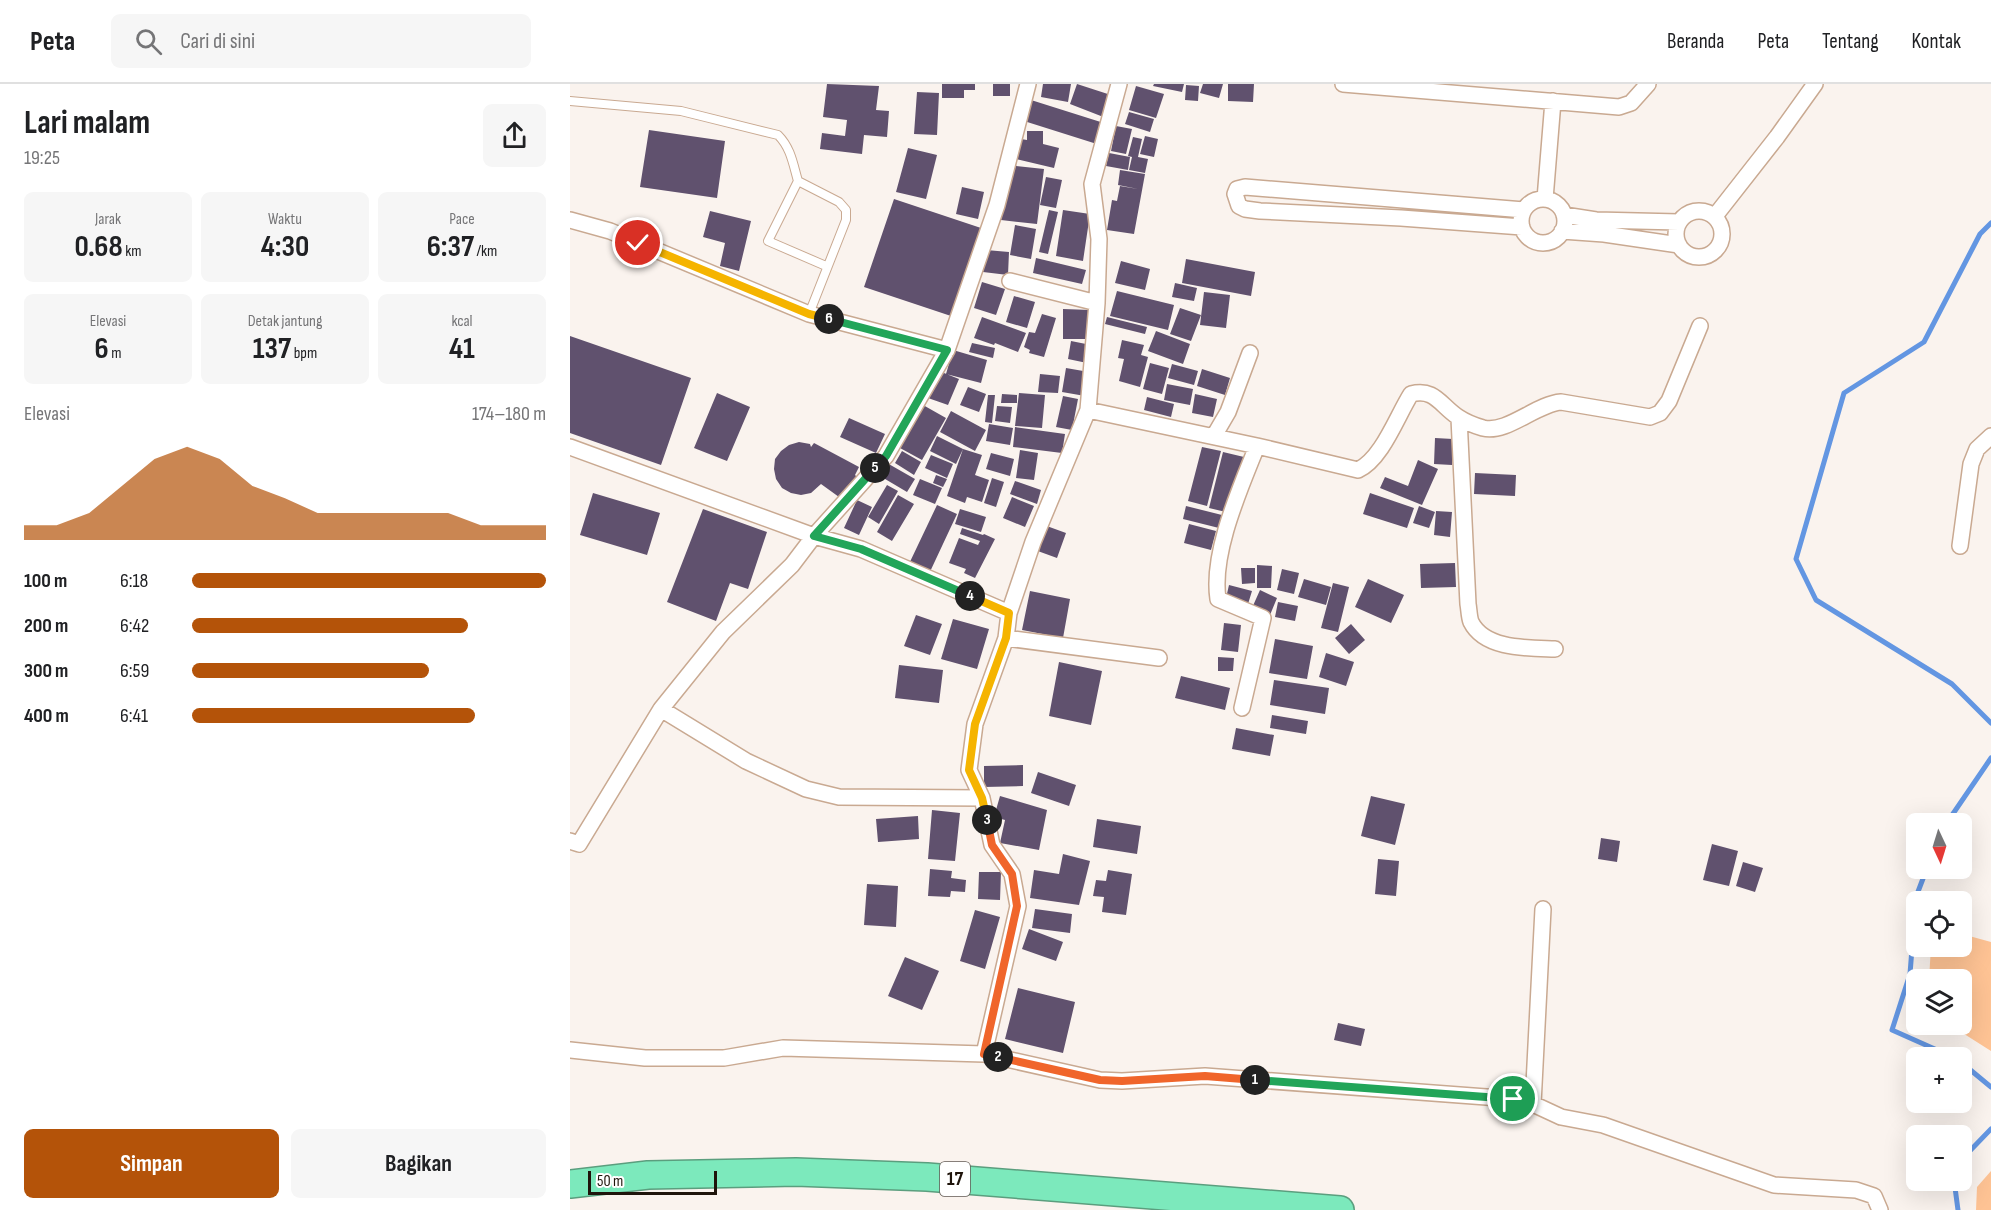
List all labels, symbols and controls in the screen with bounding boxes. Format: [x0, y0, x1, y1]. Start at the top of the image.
search box [111, 14, 531, 68]
text: Peta [30, 25, 75, 58]
icon: search [132, 25, 165, 58]
text: Cari di sini [180, 28, 255, 55]
text: Beranda [1667, 29, 1724, 54]
text: Peta [1757, 29, 1789, 54]
text: Tentang [1822, 29, 1879, 54]
text: Kontak [1912, 29, 1961, 54]
text: Lari malam [24, 103, 150, 143]
button: share [483, 104, 546, 167]
text: 19:25 [24, 146, 60, 170]
text: Jarak [95, 210, 121, 229]
text: Waktu [268, 210, 302, 229]
text: Pace [449, 210, 475, 229]
pin [612, 217, 663, 268]
icon: check [621, 226, 654, 259]
text: 0.68 [74, 229, 123, 265]
text: 4:30 [261, 229, 309, 265]
text: 6:37 [427, 229, 474, 265]
text: km [123, 242, 142, 261]
text: /km [474, 242, 497, 261]
pin: 6 [814, 304, 844, 334]
text: 6 [825, 309, 833, 328]
text: Elevasi [90, 312, 126, 331]
text: Detak jantung [248, 312, 322, 331]
text: kcal [451, 312, 473, 331]
text: 6 [95, 331, 109, 367]
text: 137 [253, 331, 291, 367]
text: 41 [449, 331, 475, 367]
text: m [109, 344, 121, 363]
text: bpm [291, 344, 317, 363]
text: Elevasi [24, 402, 70, 426]
text: 174–180 m [472, 402, 546, 426]
pin: 5 [860, 453, 890, 483]
text: 5 [871, 458, 879, 477]
text: 100 m [24, 569, 67, 593]
text: 6:18 [120, 569, 148, 593]
pin: 4 [955, 581, 985, 611]
text: 4 [966, 586, 974, 605]
text: 200 m [24, 614, 68, 638]
text: 6:42 [120, 614, 149, 638]
text: 300 m [24, 659, 68, 683]
text: 6:59 [120, 659, 149, 683]
text: 400 m [24, 704, 69, 728]
text: 6:41 [120, 704, 148, 728]
pin: 3 [972, 805, 1002, 835]
text: 3 [983, 810, 991, 829]
north arrow [1906, 813, 1972, 879]
map controls [1906, 813, 1972, 1191]
button: locate [1906, 891, 1972, 957]
button: layers [1906, 969, 1972, 1035]
pin: 2 [983, 1042, 1013, 1072]
text: 2 [994, 1047, 1002, 1066]
button: + [1906, 1047, 1972, 1113]
pin: 1 [1240, 1065, 1270, 1095]
text: 1 [1252, 1070, 1258, 1089]
pin [1487, 1073, 1538, 1124]
icon: arrive [1496, 1082, 1529, 1115]
button: − [1906, 1125, 1972, 1191]
button: Simpan [24, 1129, 279, 1198]
button: Bagikan [291, 1129, 546, 1198]
road number: 17 [940, 1162, 970, 1196]
scale bar [588, 1168, 717, 1196]
text: 50 m [597, 1172, 623, 1191]

